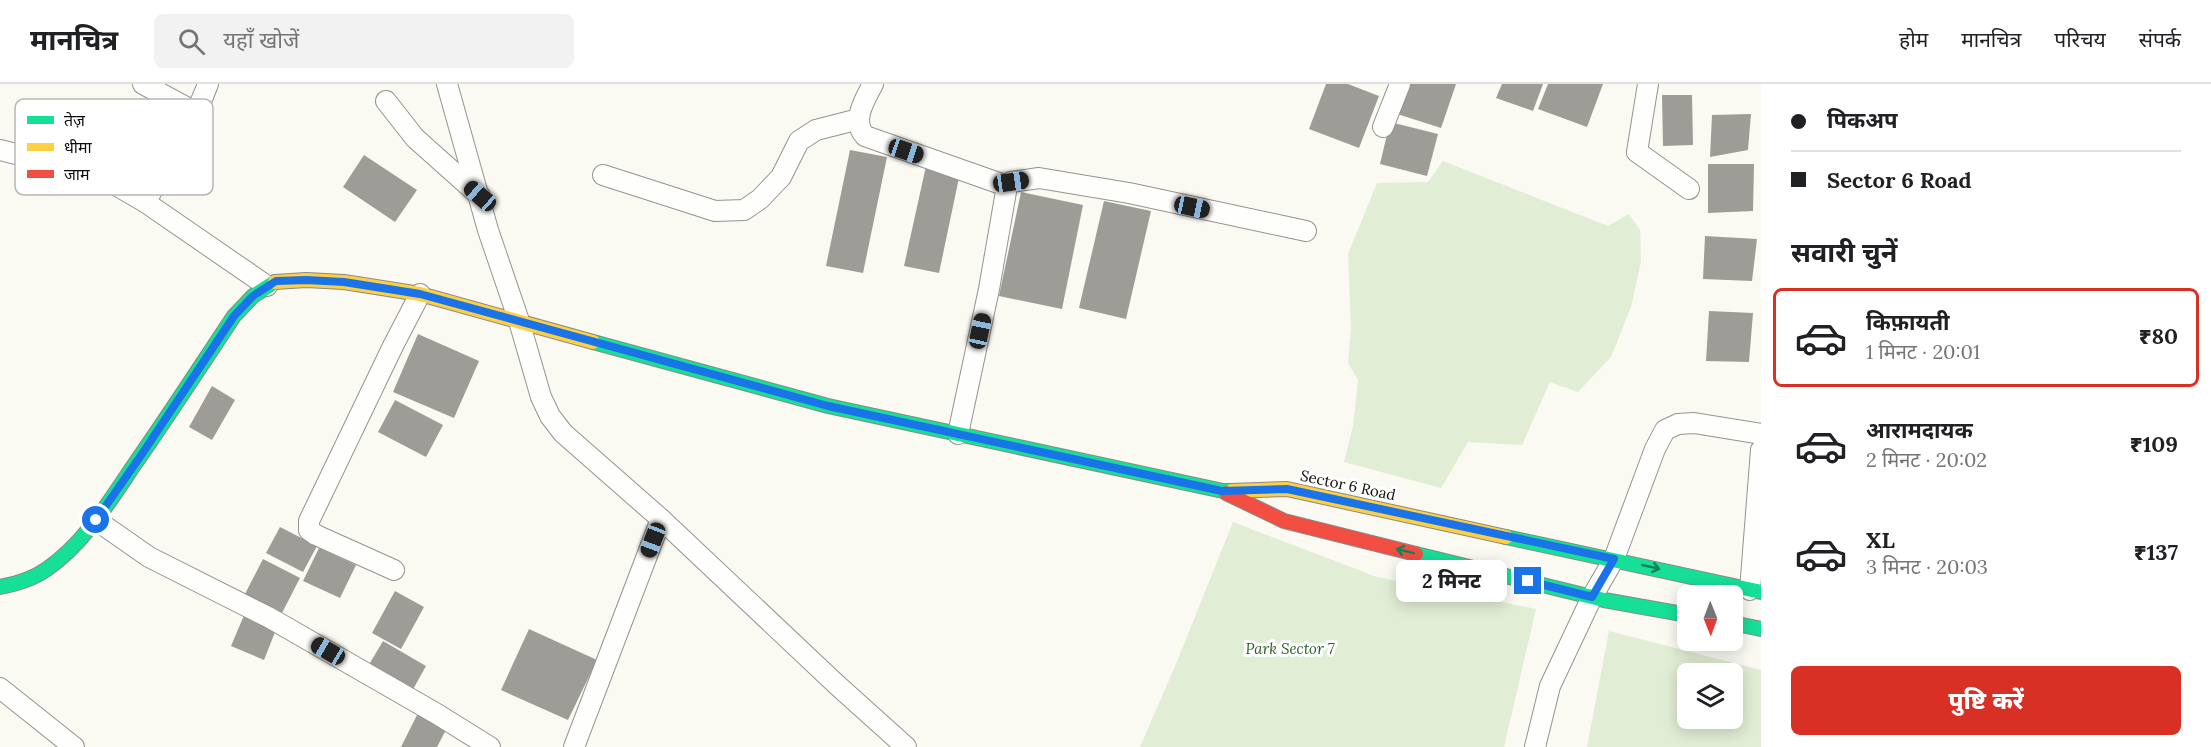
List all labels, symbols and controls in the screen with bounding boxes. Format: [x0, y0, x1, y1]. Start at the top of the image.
search box [154, 14, 574, 68]
text: मानचित्र [30, 22, 118, 58]
icon: search [175, 25, 208, 58]
text: यहाँ खोजें [223, 26, 299, 54]
text: होम [1899, 26, 1928, 53]
text: मानचित्र [1961, 26, 2021, 53]
text: परिचय [2054, 26, 2106, 53]
text: संपर्क [2139, 26, 2181, 53]
legend [15, 99, 213, 195]
text: पिकअप [1827, 106, 1898, 134]
text: तेज़ [64, 110, 86, 130]
text: धीमा [64, 137, 93, 157]
car [886, 137, 926, 165]
text: जाम [64, 164, 90, 184]
text: Sector 6 Road [1827, 166, 1972, 194]
car [992, 171, 1030, 193]
car [461, 177, 499, 215]
car [1173, 194, 1211, 220]
text: सवारी चुनें [1791, 235, 1897, 269]
text: किफ़ायती [1866, 308, 1950, 336]
icon: car [1794, 311, 1848, 365]
car [967, 312, 993, 350]
text: ₹80 [2139, 322, 2178, 350]
text: 1 मिनट · 20:01 [1866, 339, 1980, 364]
text: आरामदायक [1866, 416, 1973, 444]
icon: car [1794, 419, 1848, 473]
text: ₹109 [2130, 430, 2178, 458]
text: 2 मिनट · 20:02 [1866, 447, 1987, 472]
street label: Sector 6 Road [1299, 466, 1397, 504]
route start [82, 506, 109, 533]
car [638, 520, 668, 560]
text: XL [1866, 526, 1895, 554]
icon: car [1794, 527, 1848, 581]
text: ₹137 [2134, 538, 2178, 566]
one-way arrow [1396, 545, 1415, 557]
text: 3 मिनट · 20:03 [1866, 554, 1988, 579]
callout: 2 मिनट [1396, 560, 1507, 602]
one-way arrow [1641, 562, 1660, 574]
route end [1514, 567, 1541, 594]
text: 2 मिनट [1422, 568, 1481, 593]
north arrow [1677, 585, 1743, 651]
map controls [1677, 585, 1743, 729]
car [308, 634, 348, 668]
park label: Park Sector 7 [1246, 639, 1335, 658]
button: layers [1677, 663, 1743, 729]
button: पुष्टि करें [1791, 666, 2181, 735]

